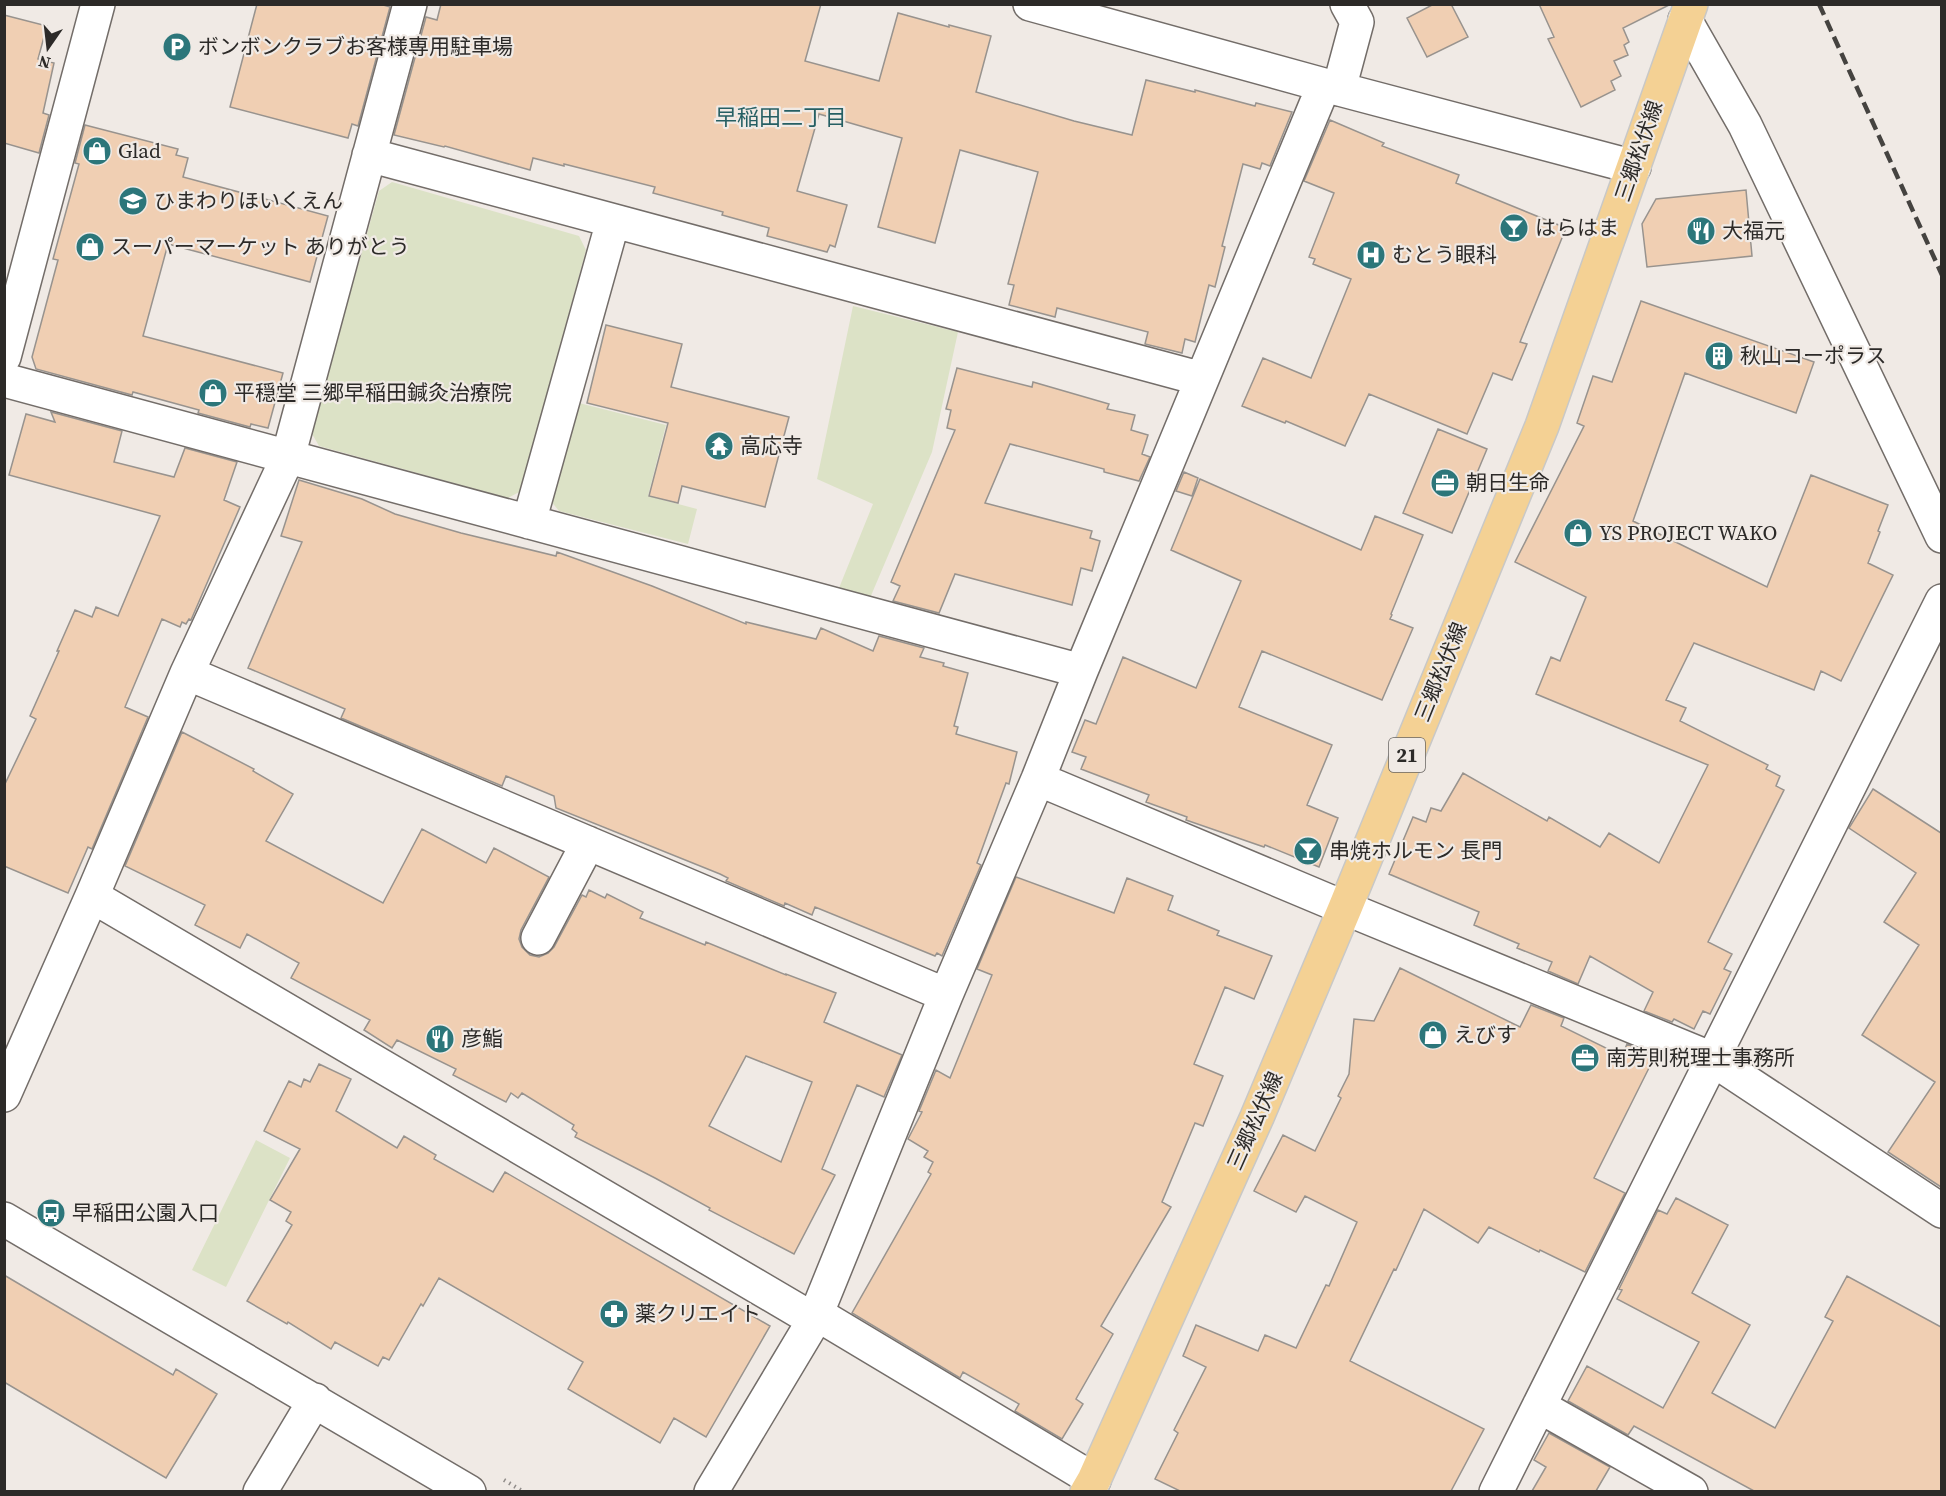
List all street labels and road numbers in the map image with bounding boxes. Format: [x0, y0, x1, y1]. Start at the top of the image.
street label: 三郷松伏線 [1608, 96, 1669, 205]
street label: 三郷松伏線 [1407, 618, 1474, 726]
road number: 21 [1389, 738, 1425, 772]
street label: 三郷松伏線 [1220, 1067, 1289, 1175]

